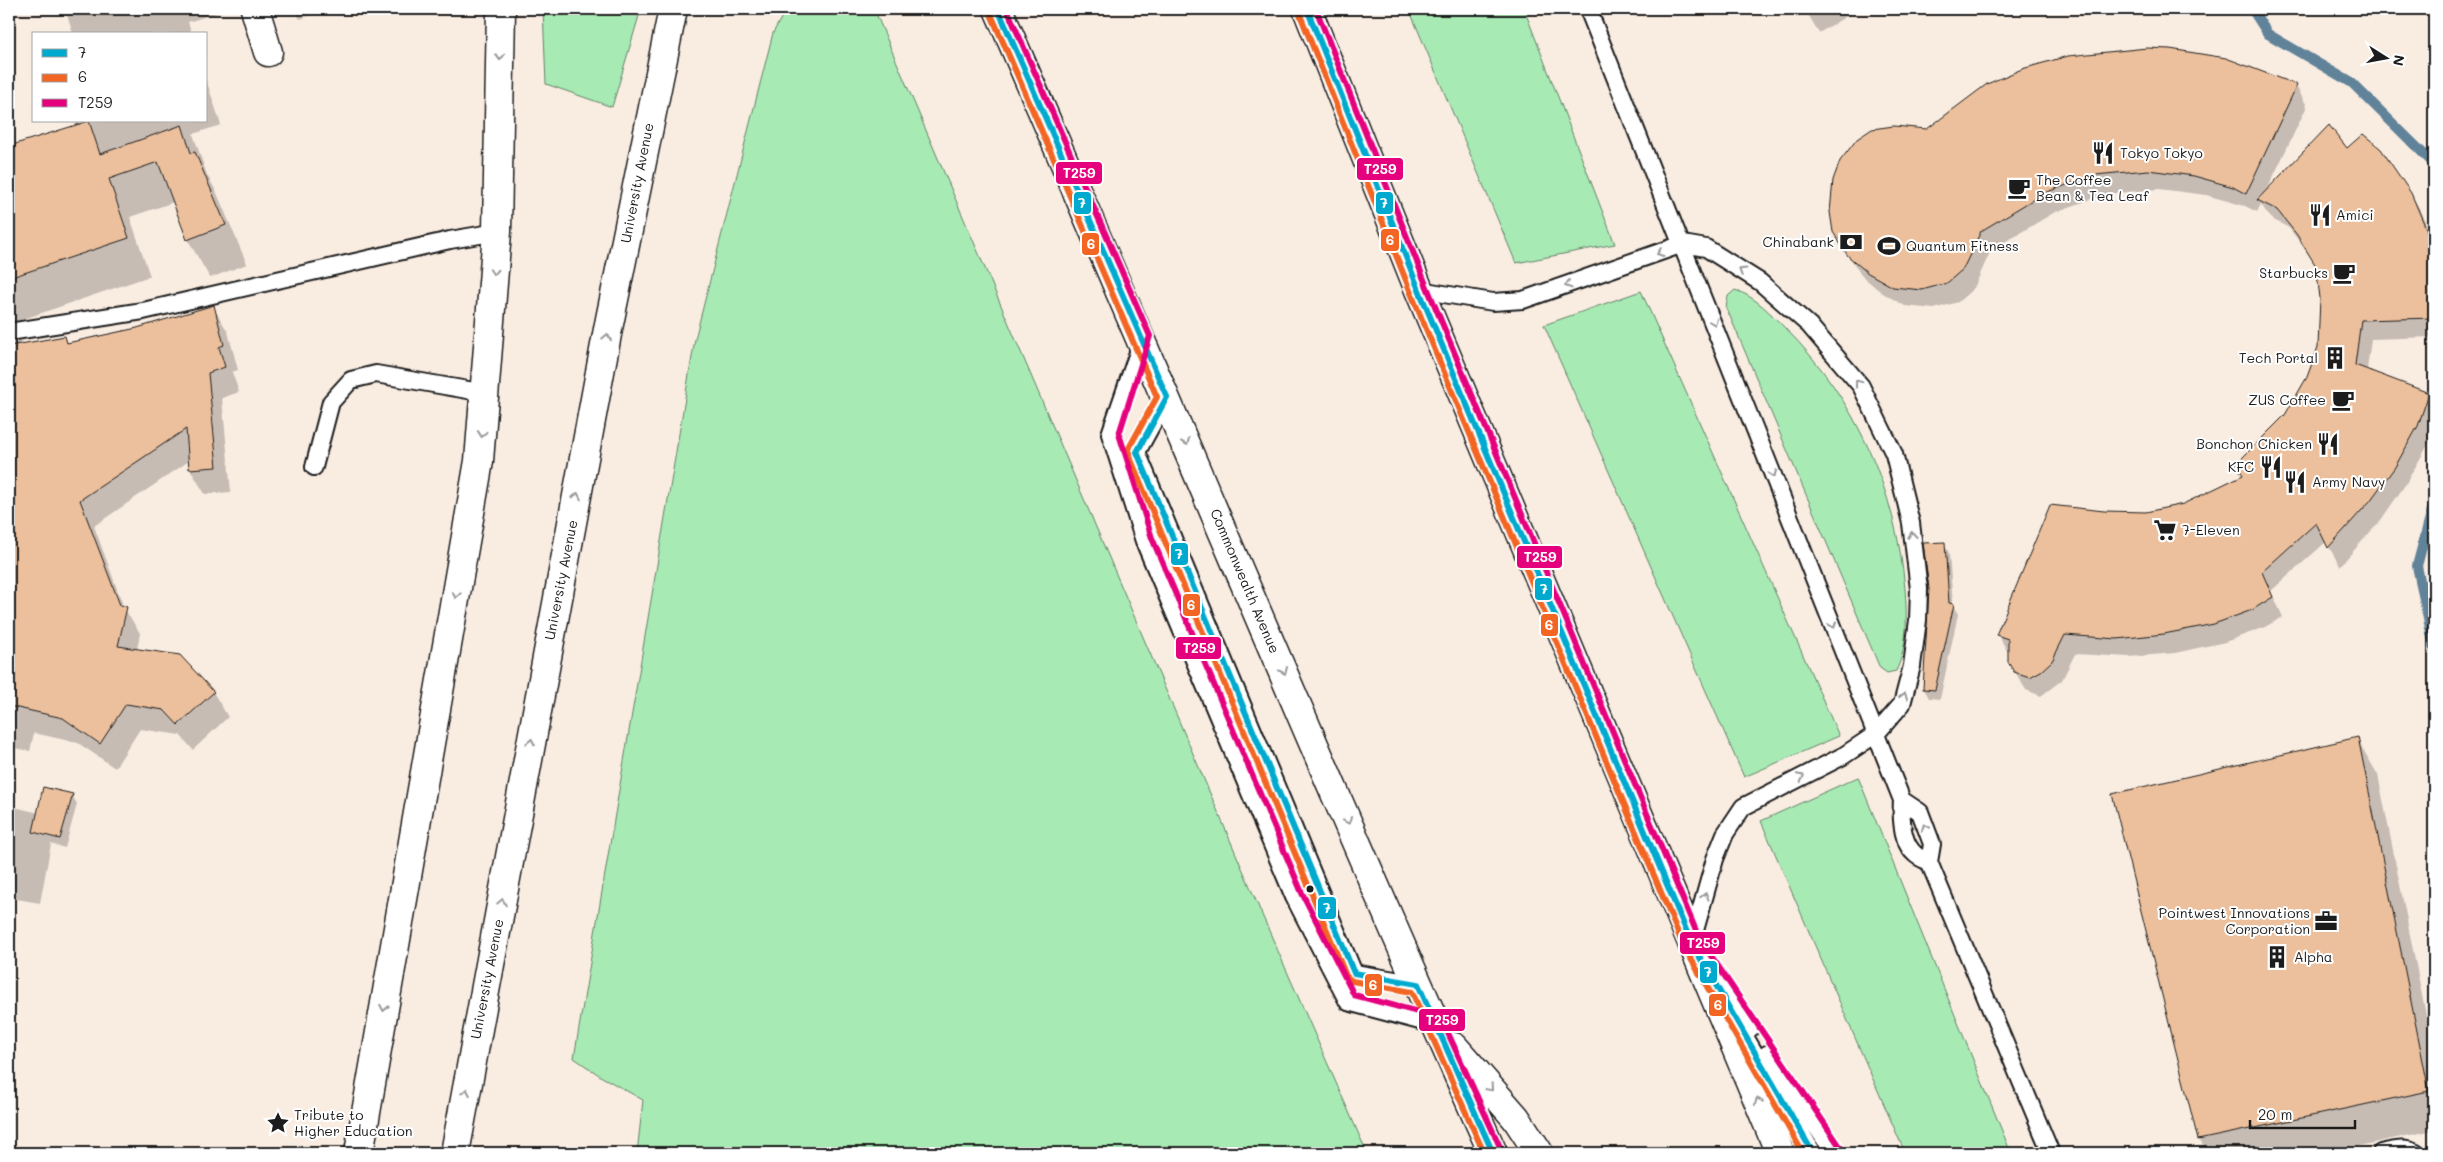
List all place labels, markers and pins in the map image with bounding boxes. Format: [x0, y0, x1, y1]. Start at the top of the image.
restaurant icon: Tokyo Tokyo [2090, 140, 2116, 166]
place label: Tokyo Tokyo [2120, 143, 2203, 162]
place label: The Coffee Bean & Tea Leaf [2036, 170, 2149, 205]
cafe icon: The Coffee Bean & Tea Leaf [2006, 175, 2032, 201]
restaurant icon: Amici [2307, 202, 2333, 228]
place label: Amici [2336, 205, 2374, 224]
bank icon: Chinabank [1838, 229, 1864, 255]
place label: Chinabank [1763, 232, 1834, 251]
sports icon: Quantum Fitness [1876, 233, 1902, 259]
place label: Quantum Fitness [1906, 236, 2019, 255]
cafe icon: Starbucks [2331, 260, 2357, 286]
place label: Starbucks [2259, 263, 2328, 282]
building icon: Tech Portal [2322, 345, 2348, 371]
place label: Tech Portal [2239, 348, 2318, 367]
cafe icon: ZUS Coffee [2330, 387, 2356, 413]
place label: ZUS Coffee [2248, 390, 2326, 409]
restaurant icon: Bonchon Chicken [2315, 431, 2341, 457]
place label: Bonchon Chicken [2196, 434, 2312, 453]
restaurant icon: KFC [2258, 454, 2284, 480]
place label: KFC [2228, 457, 2254, 476]
restaurant icon: Army Navy [2282, 469, 2308, 495]
place label: Army Navy [2312, 472, 2385, 491]
supermarket icon: 7-Eleven [2152, 517, 2178, 543]
place label: 7-Eleven [2182, 520, 2240, 539]
unlabelled marker [1305, 884, 1315, 894]
place label: Pointwest Innovations Corporation [2159, 903, 2310, 938]
office icon: Pointwest Innovations Corporation [2313, 908, 2339, 934]
building icon: Alpha [2264, 944, 2290, 970]
place label: Alpha [2294, 947, 2332, 966]
place label: Tribute to Higher Education [294, 1105, 412, 1140]
place icon: Tribute to Higher Education [265, 1110, 291, 1136]

